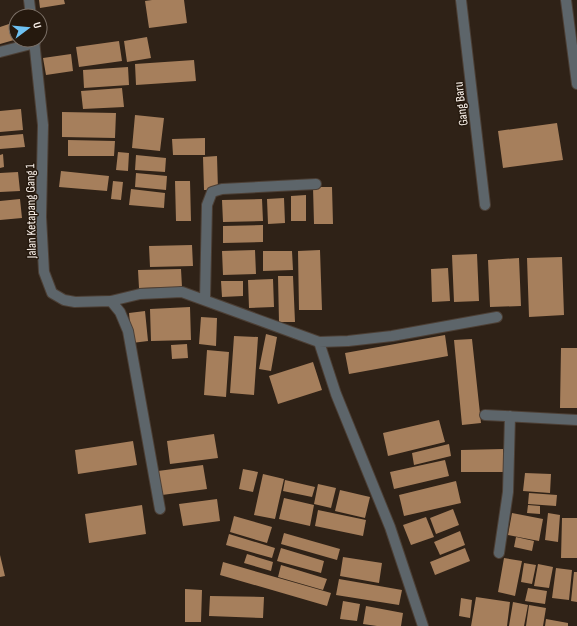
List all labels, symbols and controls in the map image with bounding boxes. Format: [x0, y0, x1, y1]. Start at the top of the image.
north arrow [8, 8, 48, 48]
text: U [30, 21, 44, 30]
street label: Gang Baru [450, 81, 472, 127]
street label: Jalan Ketapang Gang 1 [22, 163, 40, 259]

